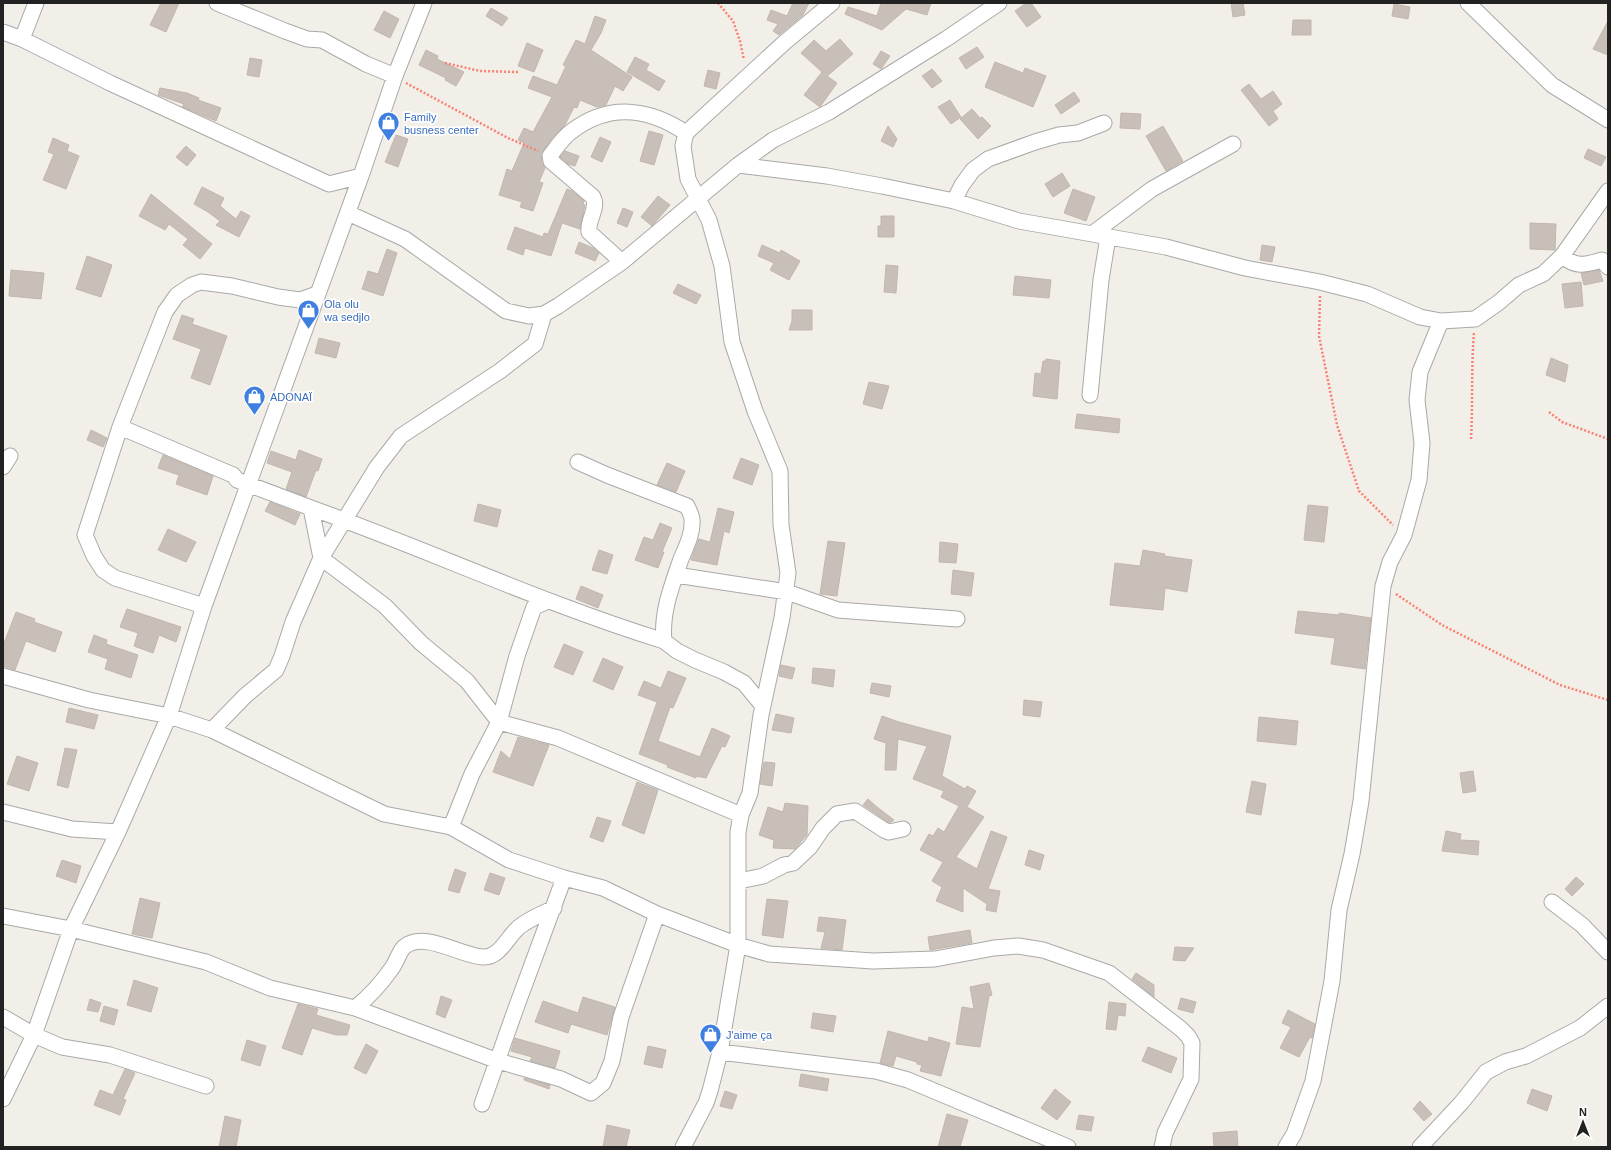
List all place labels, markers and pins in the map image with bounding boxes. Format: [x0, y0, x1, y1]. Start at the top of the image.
shop icon: Family busness center [376, 110, 402, 143]
place label: Family busness center [404, 111, 479, 136]
shop icon: Ola olu wa sedjlo [296, 297, 322, 330]
place label: Ola olu wa sedjlo [323, 298, 370, 323]
shop icon: ADONAÏ [242, 384, 268, 417]
place label: ADONAÏ [270, 391, 313, 403]
shop icon: J'aime ça [697, 1022, 723, 1055]
place label: J'aime ça [726, 1029, 773, 1041]

